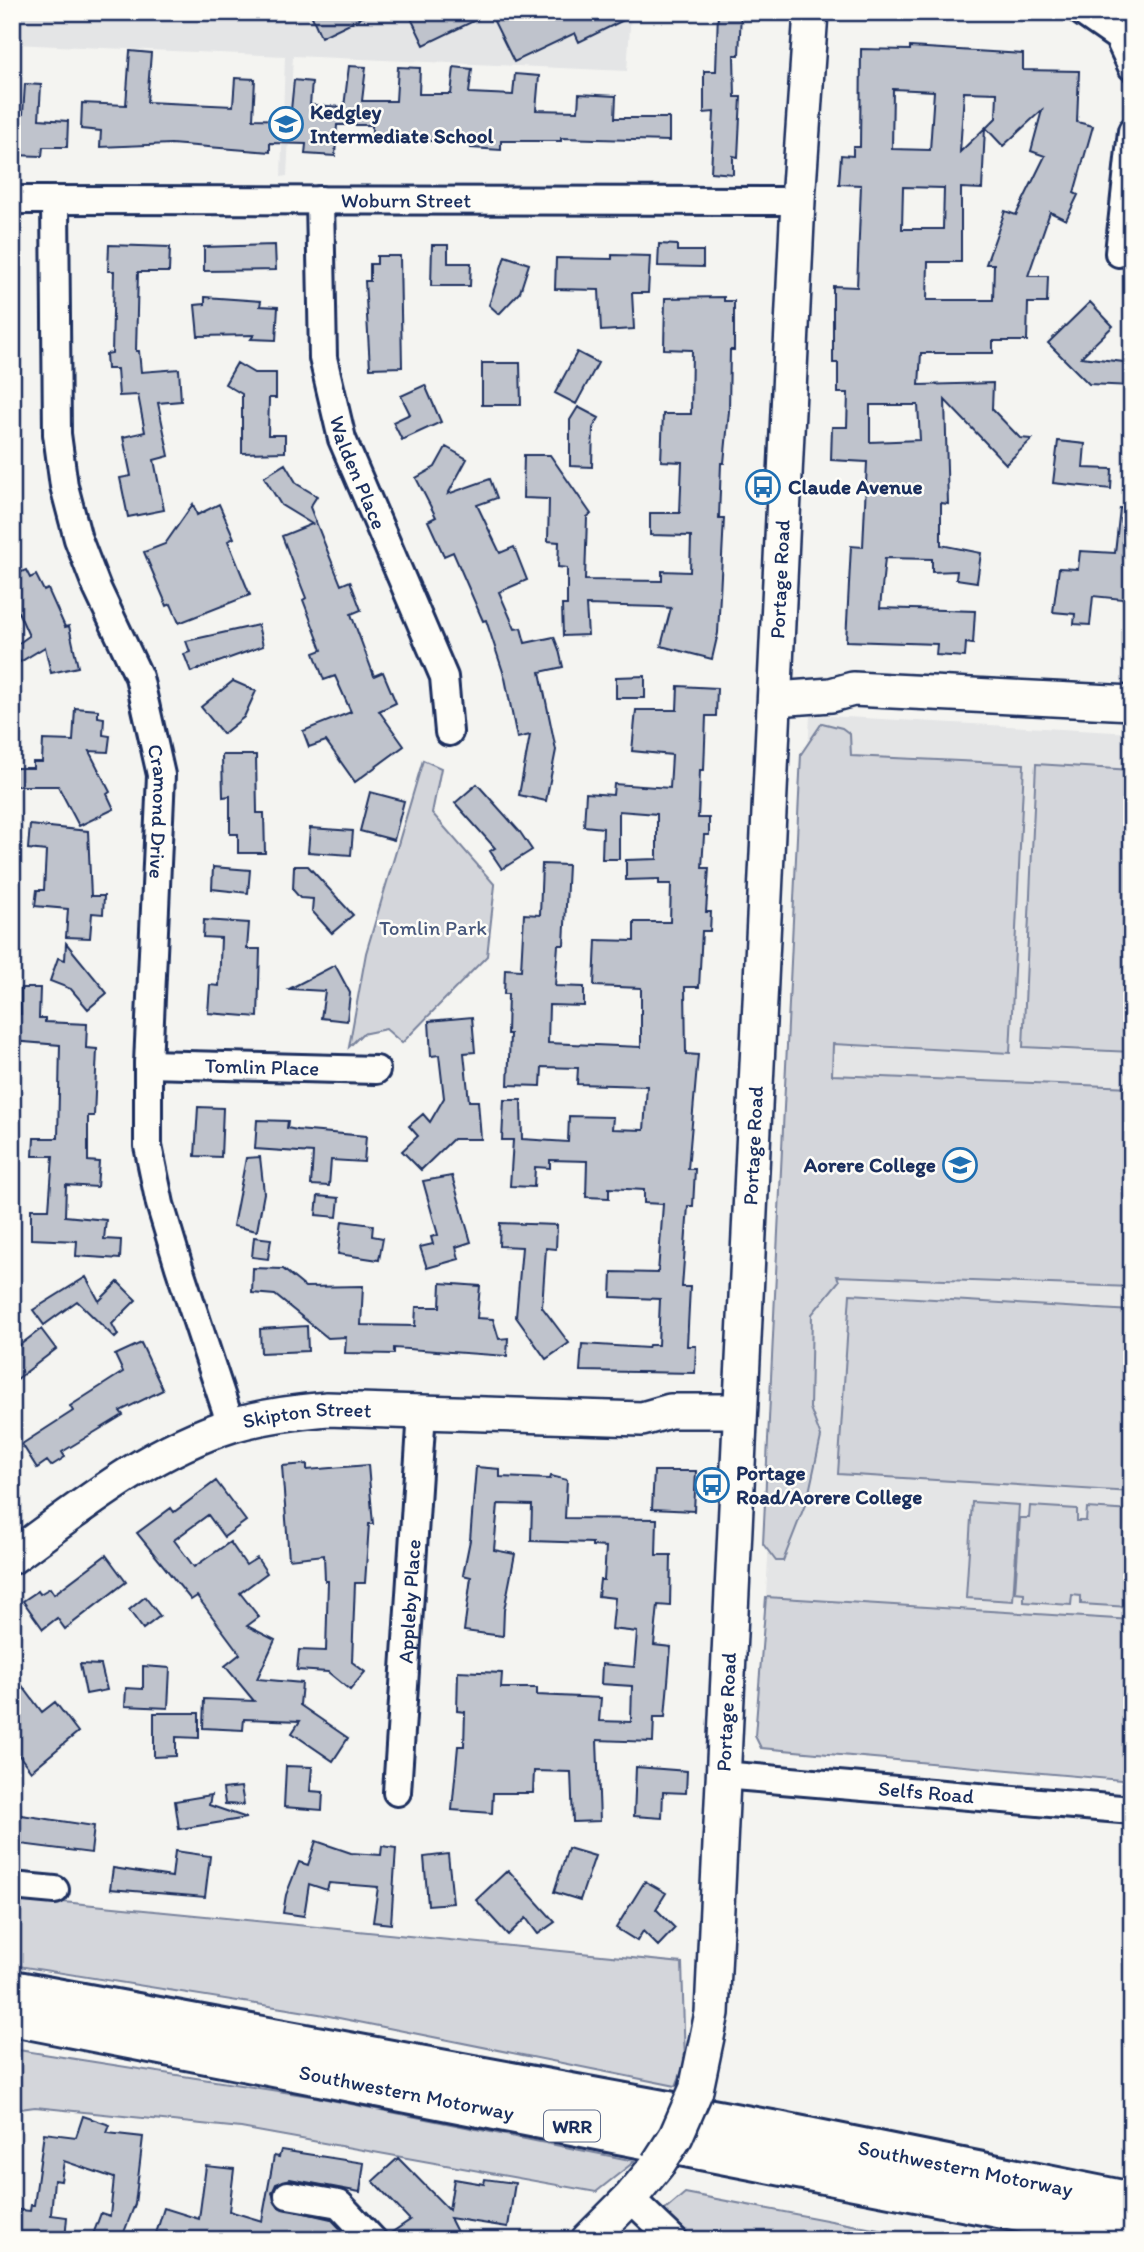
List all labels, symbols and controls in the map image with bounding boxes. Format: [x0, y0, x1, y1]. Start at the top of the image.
place label: Kedgley Intermediate School [310, 99, 494, 148]
school or university icon: Kedgley Intermediate School [267, 105, 305, 143]
street label: Woburn Street [341, 187, 471, 213]
street label: Walden Place [325, 413, 392, 533]
bus stop icon: Claude Avenue [744, 468, 782, 506]
place label: Claude Avenue [788, 474, 923, 499]
street label: Portage Road [764, 519, 795, 640]
street label: Cramond Drive [142, 742, 174, 879]
park label: Tomlin Park [379, 915, 487, 940]
street label: Tomlin Place [204, 1052, 320, 1081]
street label: Portage Road [737, 1085, 768, 1206]
school or university icon: Aorere College [941, 1146, 979, 1184]
place label: Aorere College [803, 1152, 936, 1178]
street label: Skipton Street [240, 1396, 372, 1434]
place label: Portage Road/Aorere College [736, 1460, 922, 1510]
bus stop icon: Portage Road/Aorere College [693, 1466, 731, 1504]
street label: Appleby Place [392, 1538, 426, 1664]
street label: Portage Road [710, 1651, 741, 1772]
street label: Selfs Road [877, 1775, 976, 1809]
street label: Southwestern Motorway [297, 2059, 516, 2125]
road number: WRR [544, 2110, 600, 2142]
street label: Southwestern Motorway [856, 2135, 1075, 2202]

